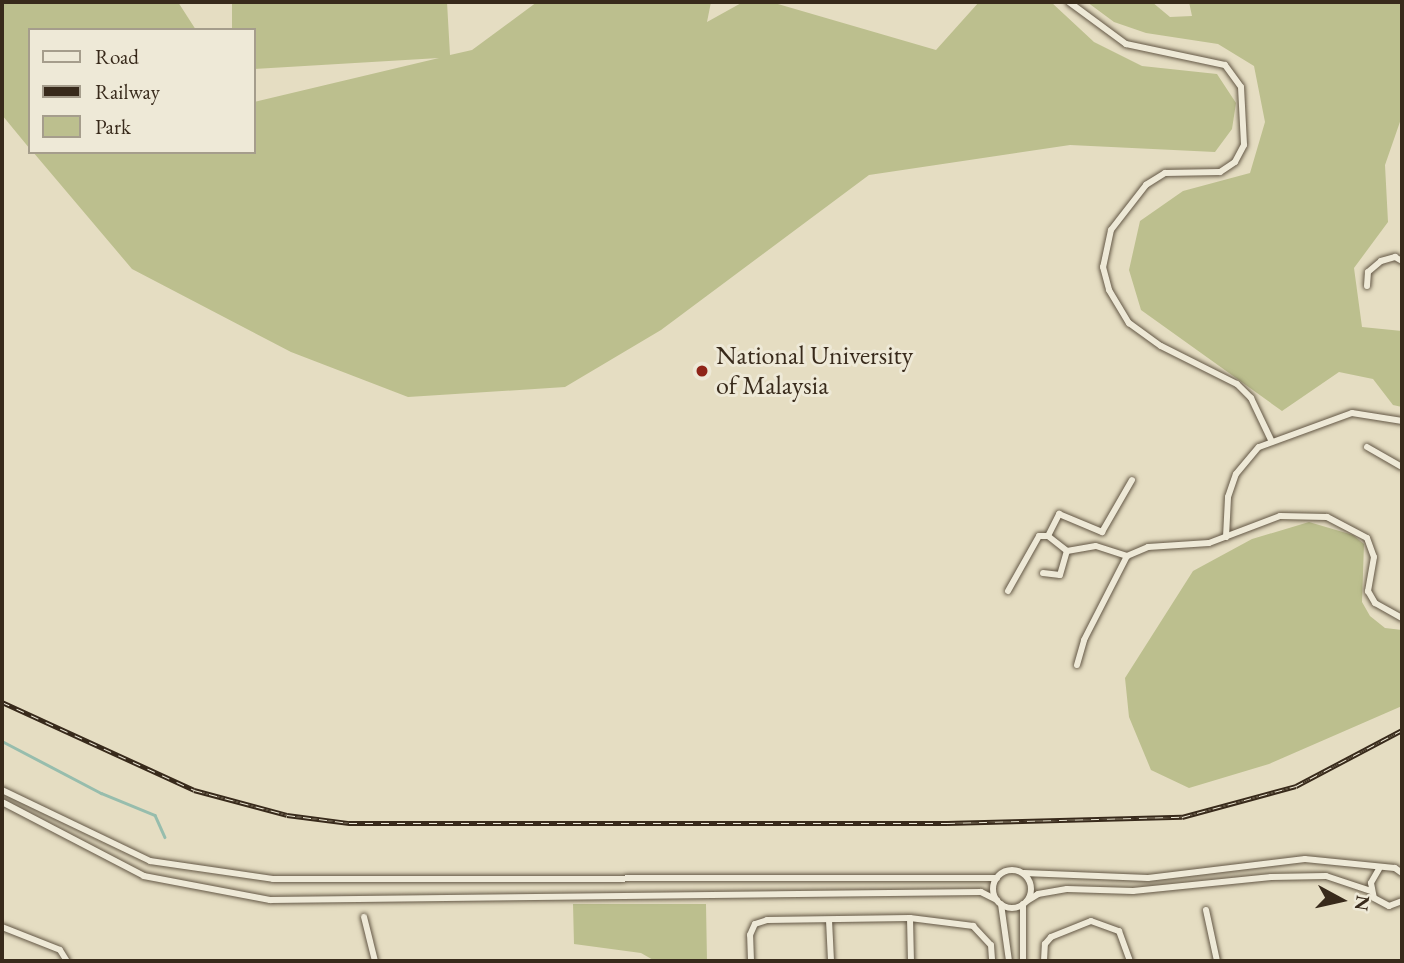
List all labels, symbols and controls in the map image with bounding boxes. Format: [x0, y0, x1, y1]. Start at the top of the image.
legend [28, 28, 256, 154]
text: Road [95, 43, 139, 70]
text: Railway [95, 78, 160, 105]
text: Park [95, 113, 131, 140]
place label: National University of Malaysia [716, 340, 913, 402]
marker: National University of Malaysia [694, 363, 710, 379]
north arrow [1306, 865, 1376, 935]
text: N [1349, 894, 1376, 912]

